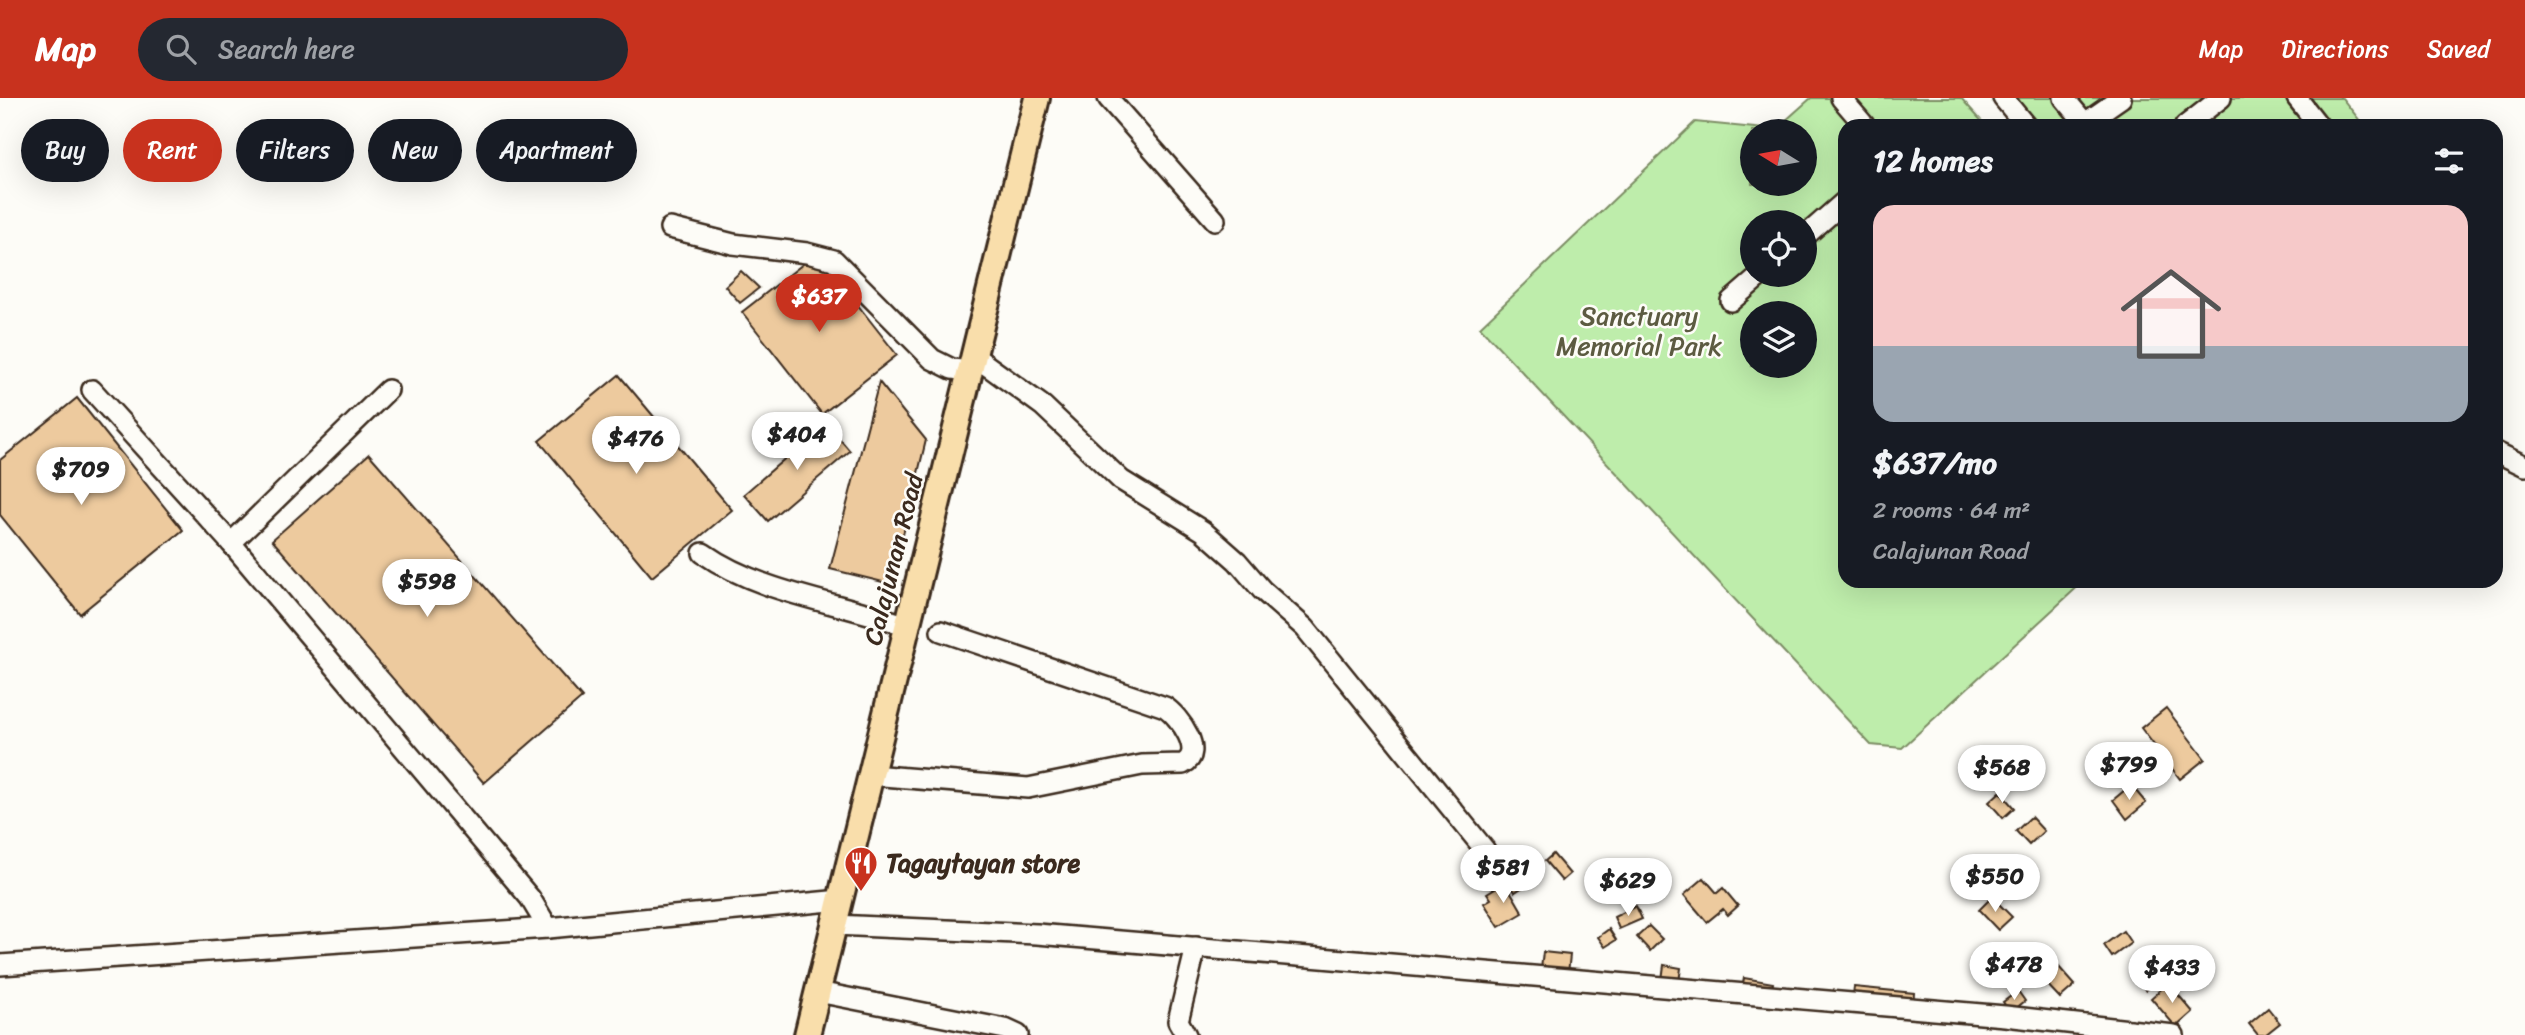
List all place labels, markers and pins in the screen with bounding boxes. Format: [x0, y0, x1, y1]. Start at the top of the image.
pin: $637 [778, 274, 860, 334]
pin: $404 [756, 412, 838, 472]
pin: $476 [595, 416, 677, 476]
pin: $709 [40, 448, 122, 507]
pin: $598 [386, 560, 468, 619]
pin: $799 [2088, 742, 2170, 802]
pin: $568 [1961, 746, 2043, 805]
place label: Tagaytayan store [886, 840, 1081, 886]
restaurant icon: Tagaytayan store [842, 844, 880, 893]
pin: $581 [1462, 846, 1544, 905]
pin: $550 [1954, 854, 2036, 914]
pin: $629 [1587, 858, 1669, 918]
pin: $478 [1973, 942, 2055, 1002]
pin: $433 [2131, 946, 2213, 1005]

